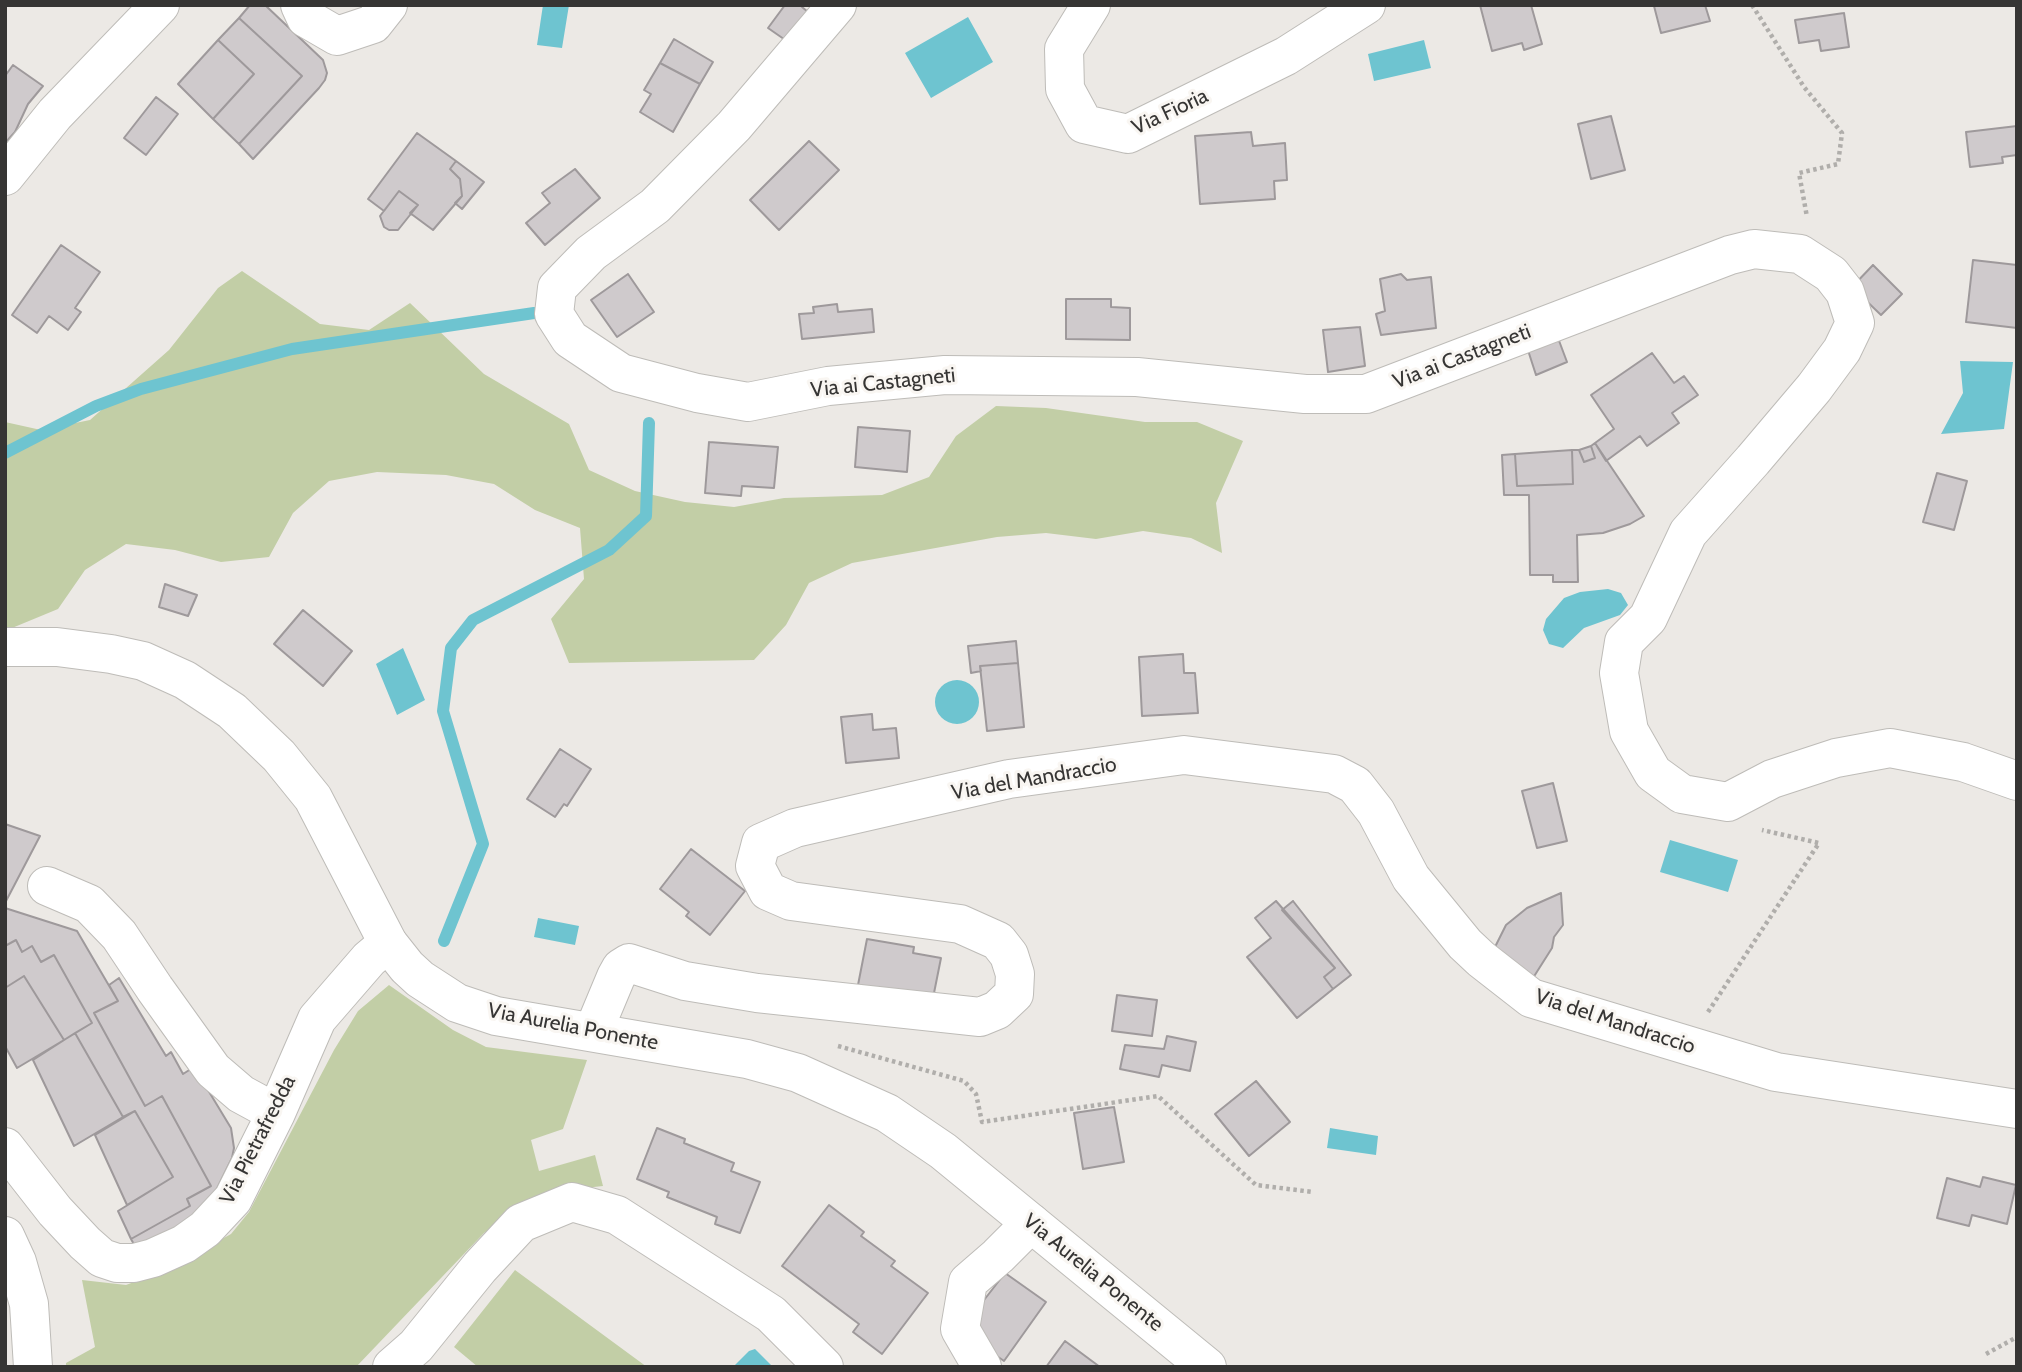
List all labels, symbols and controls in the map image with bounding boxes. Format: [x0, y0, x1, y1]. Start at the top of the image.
street label: Via Fioria [1128, 83, 1212, 141]
street label: Via ai Castagneti [1390, 319, 1534, 395]
street label: Via ai Castagneti [809, 363, 957, 403]
street label: Via del Mandraccio [950, 752, 1118, 806]
street label: Via del Mandraccio [1532, 984, 1698, 1060]
street label: Via Aurelia Ponente [486, 998, 660, 1056]
street label: Via Pietrafredda [215, 1071, 301, 1209]
street label: Via Aurelia Ponente [1018, 1209, 1168, 1337]

